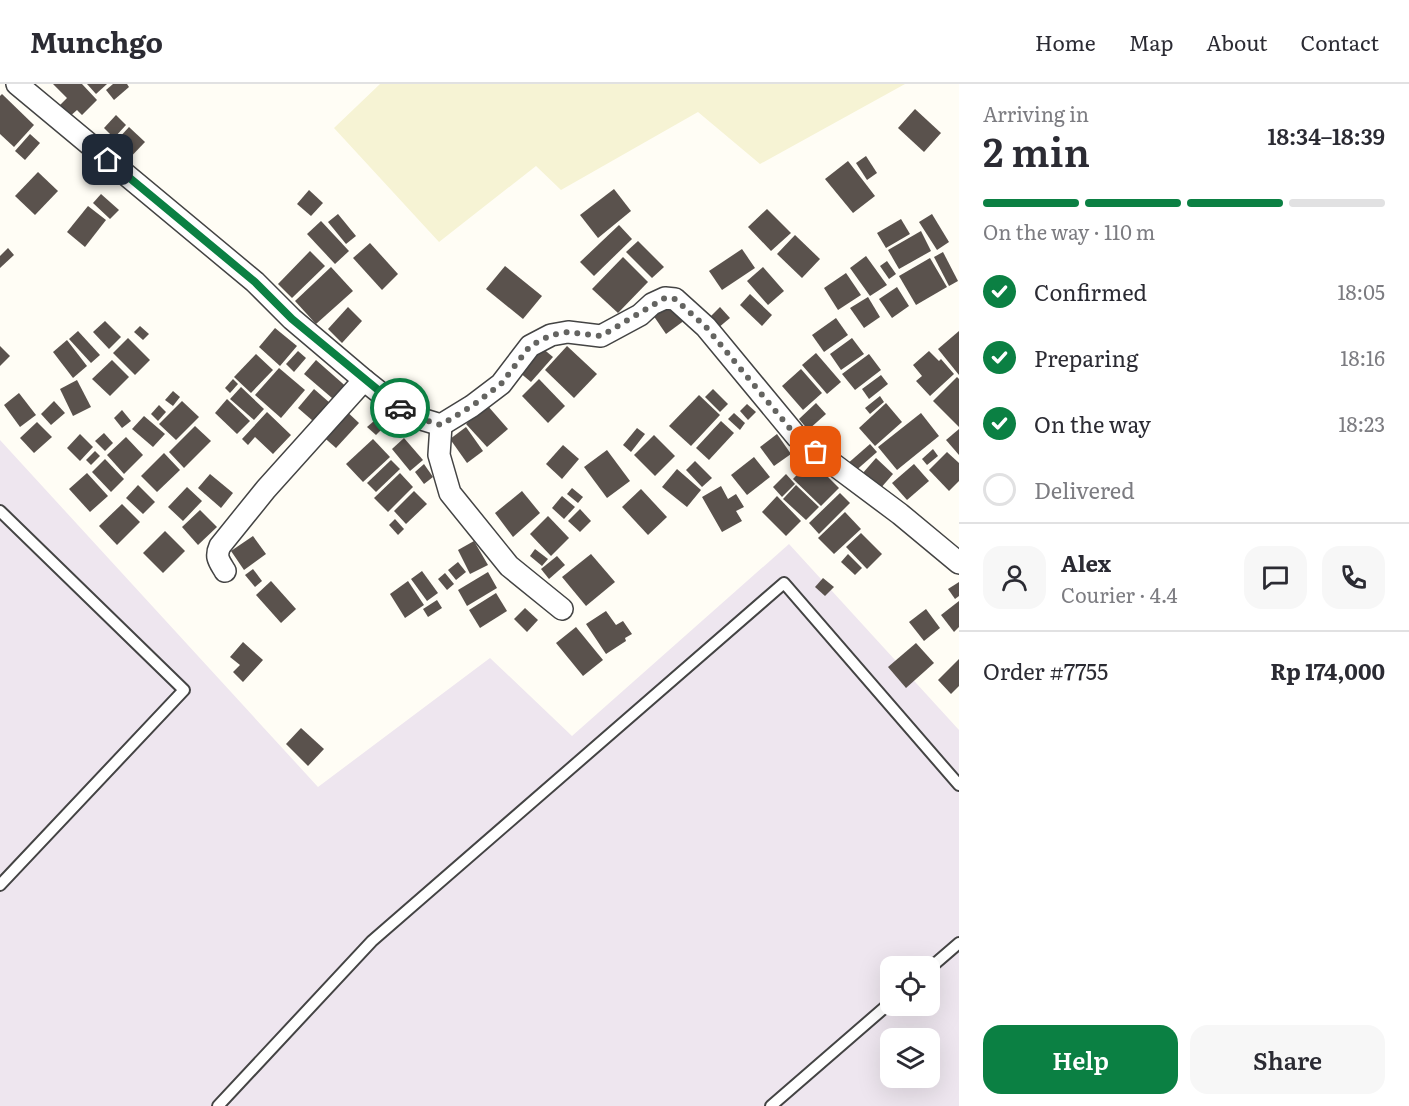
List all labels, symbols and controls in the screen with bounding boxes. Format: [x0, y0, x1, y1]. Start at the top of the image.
text: Munchgo [30, 20, 163, 62]
text: Home [1035, 26, 1096, 57]
text: Map [1129, 26, 1173, 57]
text: About [1206, 26, 1268, 57]
text: Contact [1301, 26, 1379, 57]
text: Arriving in [983, 98, 1089, 128]
text: 18:34–18:39 [1267, 119, 1385, 152]
text: 2 min [983, 121, 1090, 179]
pin [82, 134, 133, 185]
icon: home [91, 143, 124, 176]
text: On the way · 110 m [983, 216, 1155, 246]
icon: check [983, 275, 1016, 308]
text: Confirmed [1034, 275, 1147, 308]
text: 18:05 [1337, 276, 1385, 306]
icon: check [983, 341, 1016, 374]
text: Preparing [1034, 341, 1138, 374]
text: 18:16 [1340, 342, 1385, 372]
courier [370, 378, 430, 438]
icon: car [384, 392, 417, 425]
icon: check [983, 407, 1016, 440]
text: On the way [1034, 407, 1151, 440]
text: 18:23 [1338, 408, 1385, 438]
pin [790, 426, 841, 477]
icon: bag [799, 435, 832, 468]
text: Delivered [1034, 473, 1135, 506]
button: person [983, 546, 1046, 609]
text: Alex [1061, 546, 1111, 579]
button: chat [1244, 546, 1307, 609]
button: phone [1322, 546, 1385, 609]
text: Courier · 4.4 [1061, 579, 1178, 609]
text: Order #7755 [983, 654, 1108, 687]
text: Rp 174,000 [1270, 654, 1385, 687]
map controls [880, 956, 940, 1088]
button: locate [880, 956, 940, 1016]
button: Help [983, 1025, 1178, 1094]
button: Share [1190, 1025, 1385, 1094]
button: layers [880, 1028, 940, 1088]

